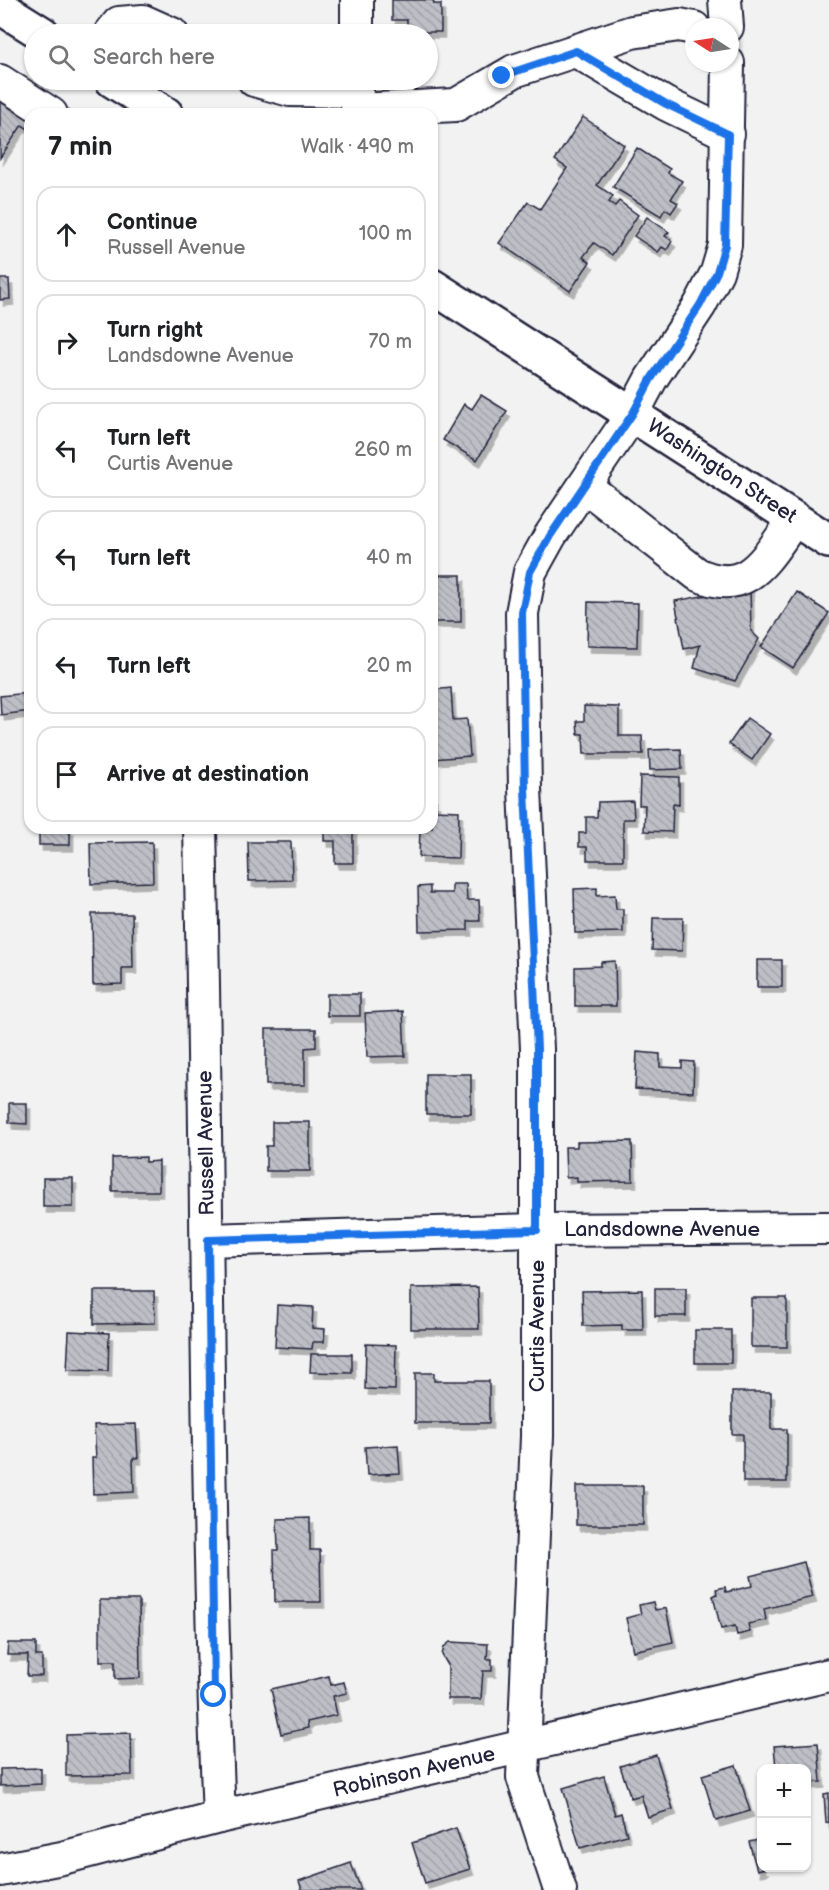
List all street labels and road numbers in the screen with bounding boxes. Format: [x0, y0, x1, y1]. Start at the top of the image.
street label: Washington Street [643, 413, 802, 529]
street label: Russell Avenue [192, 1070, 220, 1216]
street label: Landsdowne Avenue [564, 1217, 760, 1242]
street label: Curtis Avenue [525, 1260, 550, 1392]
street label: Robinson Avenue [330, 1741, 498, 1803]

